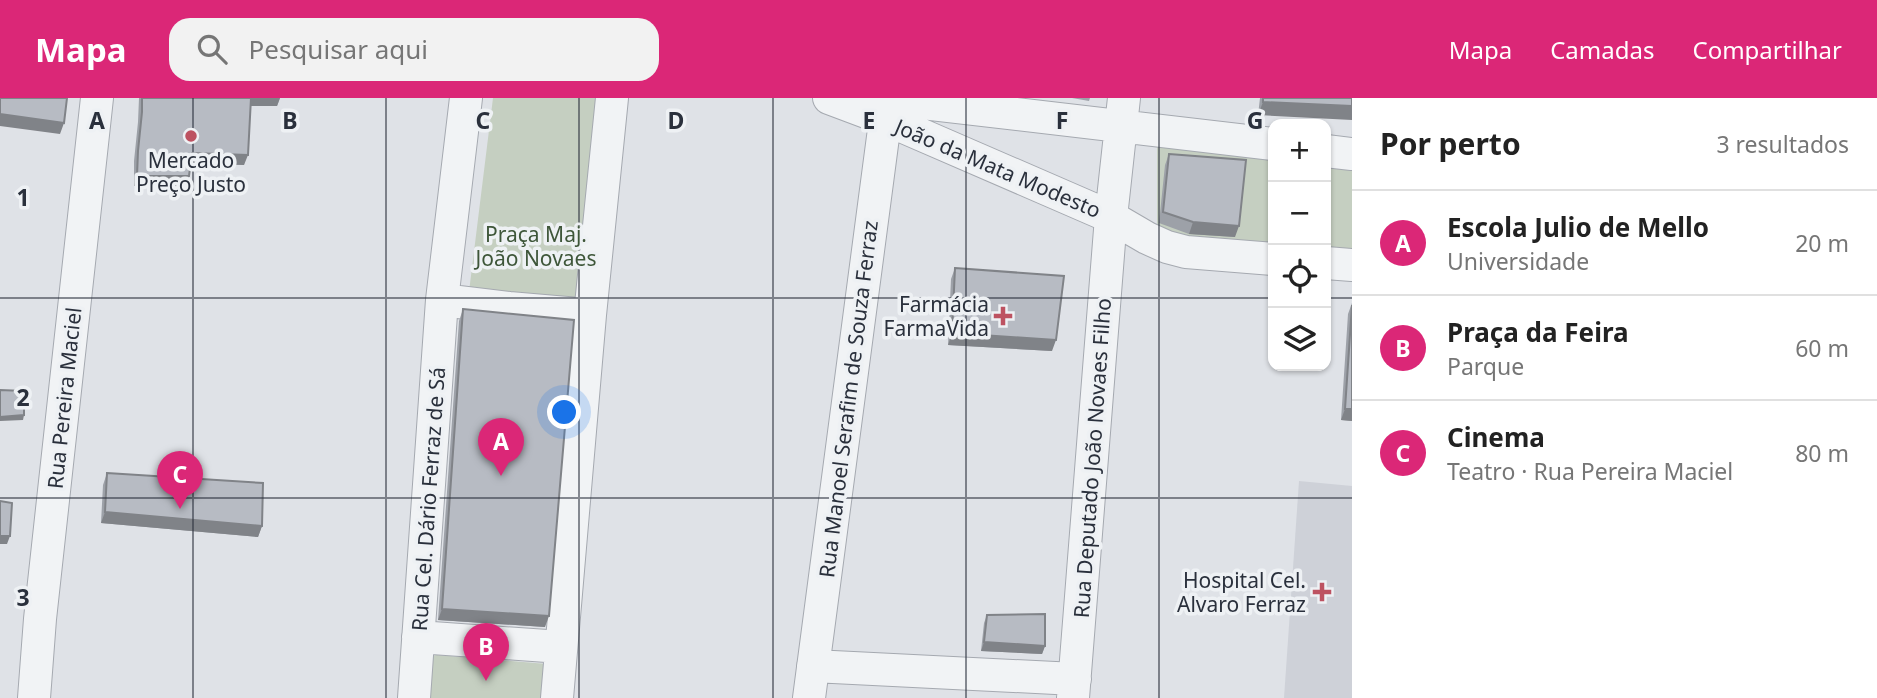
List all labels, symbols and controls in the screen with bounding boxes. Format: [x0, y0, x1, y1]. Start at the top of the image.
search box [169, 18, 659, 81]
text: Mapa [35, 27, 127, 72]
icon: search [193, 30, 231, 68]
text: Pesquisar aqui [249, 31, 428, 67]
text: Mapa [1449, 33, 1512, 66]
text: Camadas [1550, 33, 1654, 66]
text: Compartilhar [1692, 33, 1842, 66]
text: A [89, 104, 105, 136]
text: B [282, 104, 298, 136]
text: C [476, 104, 491, 136]
text: D [668, 104, 684, 136]
text: E [863, 104, 875, 136]
text: F [1056, 104, 1068, 136]
text: G [1247, 104, 1263, 136]
street label: João da Mata Modesto [889, 111, 1105, 224]
map controls [1268, 119, 1331, 371]
button: + [1268, 119, 1331, 182]
text: Por perto [1380, 123, 1521, 164]
marker: Mercado Preço Justo [183, 128, 199, 144]
text: 3 resultados [1716, 128, 1849, 160]
place label: Mercado Preço Justo [136, 146, 246, 198]
text: 1 [16, 181, 30, 213]
button: − [1268, 182, 1331, 245]
text: Escola Julio de Mello [1447, 209, 1709, 245]
street label: Rua Manoel Serafim de Souza Ferraz [812, 219, 884, 579]
park label: Praça Maj. João Novaes [474, 220, 596, 272]
text: A [1395, 227, 1411, 259]
text: 20 m [1795, 227, 1849, 259]
button: locate [1268, 245, 1331, 308]
text: Universidade [1447, 245, 1589, 277]
place label: Farmácia FarmaVida [884, 290, 989, 342]
street label: Rua Deputado João Novaes Filho [1067, 297, 1117, 619]
street label: Rua Pereira Maciel [41, 306, 87, 490]
marker: Farmácia FarmaVida [995, 308, 1011, 324]
button: layers [1268, 308, 1331, 371]
text: Praça da Feira [1447, 314, 1629, 350]
text: B [1395, 332, 1411, 364]
text: 60 m [1795, 332, 1849, 364]
text: Parque [1447, 350, 1524, 382]
street label: Rua Cel. Dário Ferraz de Sá [405, 366, 451, 632]
text: 2 [16, 381, 30, 413]
your location [547, 395, 581, 429]
pin: A [478, 418, 524, 476]
text: Cinema [1447, 419, 1545, 455]
text: C [1396, 437, 1410, 469]
text: 80 m [1795, 437, 1849, 469]
pin: C [157, 451, 203, 509]
text: Teatro · Rua Pereira Maciel [1447, 455, 1733, 487]
place label: Hospital Cel. Alvaro Ferraz [1177, 566, 1306, 618]
text: 3 [16, 581, 30, 613]
marker: Hospital Cel. Alvaro Ferraz [1312, 582, 1332, 602]
pin: B [463, 623, 509, 681]

